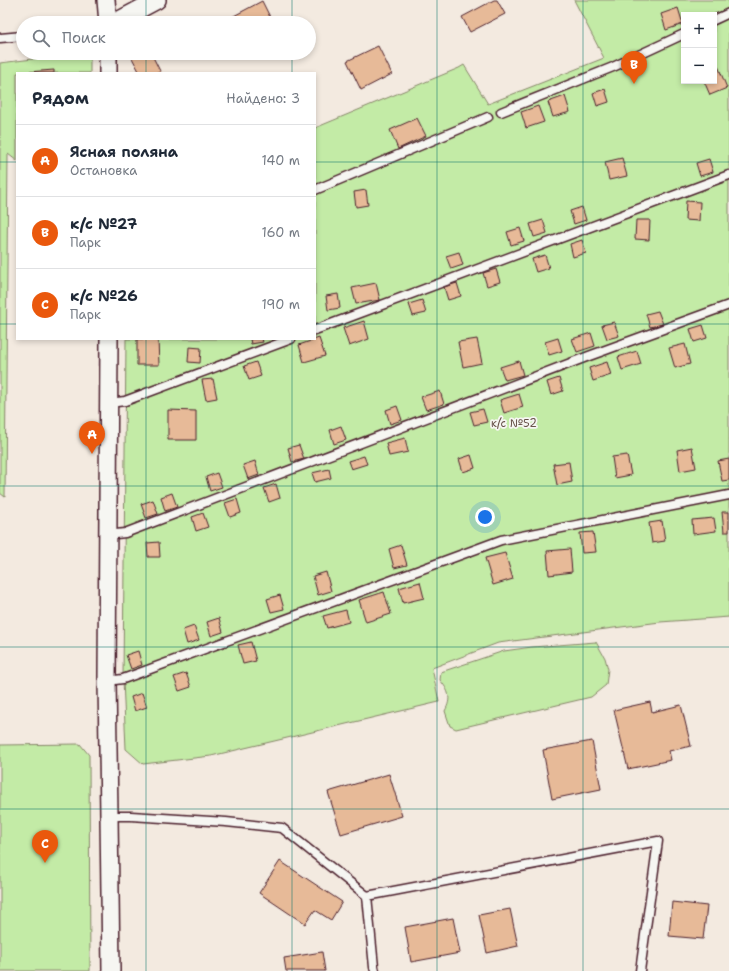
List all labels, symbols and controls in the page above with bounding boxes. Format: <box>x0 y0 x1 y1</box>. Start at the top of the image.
map controls <box>681 12 717 84</box>
button: + <box>681 12 717 48</box>
search box <box>16 16 316 60</box>
icon: search <box>30 27 52 49</box>
text: Поиск <box>62 28 106 48</box>
button: − <box>681 48 717 84</box>
pin: B <box>621 51 647 84</box>
text: Рядом <box>32 87 89 109</box>
text: Найдено: 3 <box>226 90 300 107</box>
text: Ясная поляна <box>70 142 178 162</box>
text: A <box>40 152 50 169</box>
text: 140 m <box>261 152 300 169</box>
text: Остановка <box>70 162 137 179</box>
text: к/с №27 <box>70 214 137 234</box>
text: B <box>41 224 49 241</box>
text: 160 m <box>262 224 300 241</box>
text: Парк <box>70 234 101 251</box>
text: к/с №26 <box>70 286 138 306</box>
text: C <box>41 296 49 313</box>
text: 190 m <box>261 296 300 313</box>
text: Парк <box>70 306 101 323</box>
park label: к/с №52 <box>491 416 537 431</box>
pin: A <box>79 421 105 454</box>
your location <box>475 507 495 527</box>
pin: C <box>32 830 58 863</box>

